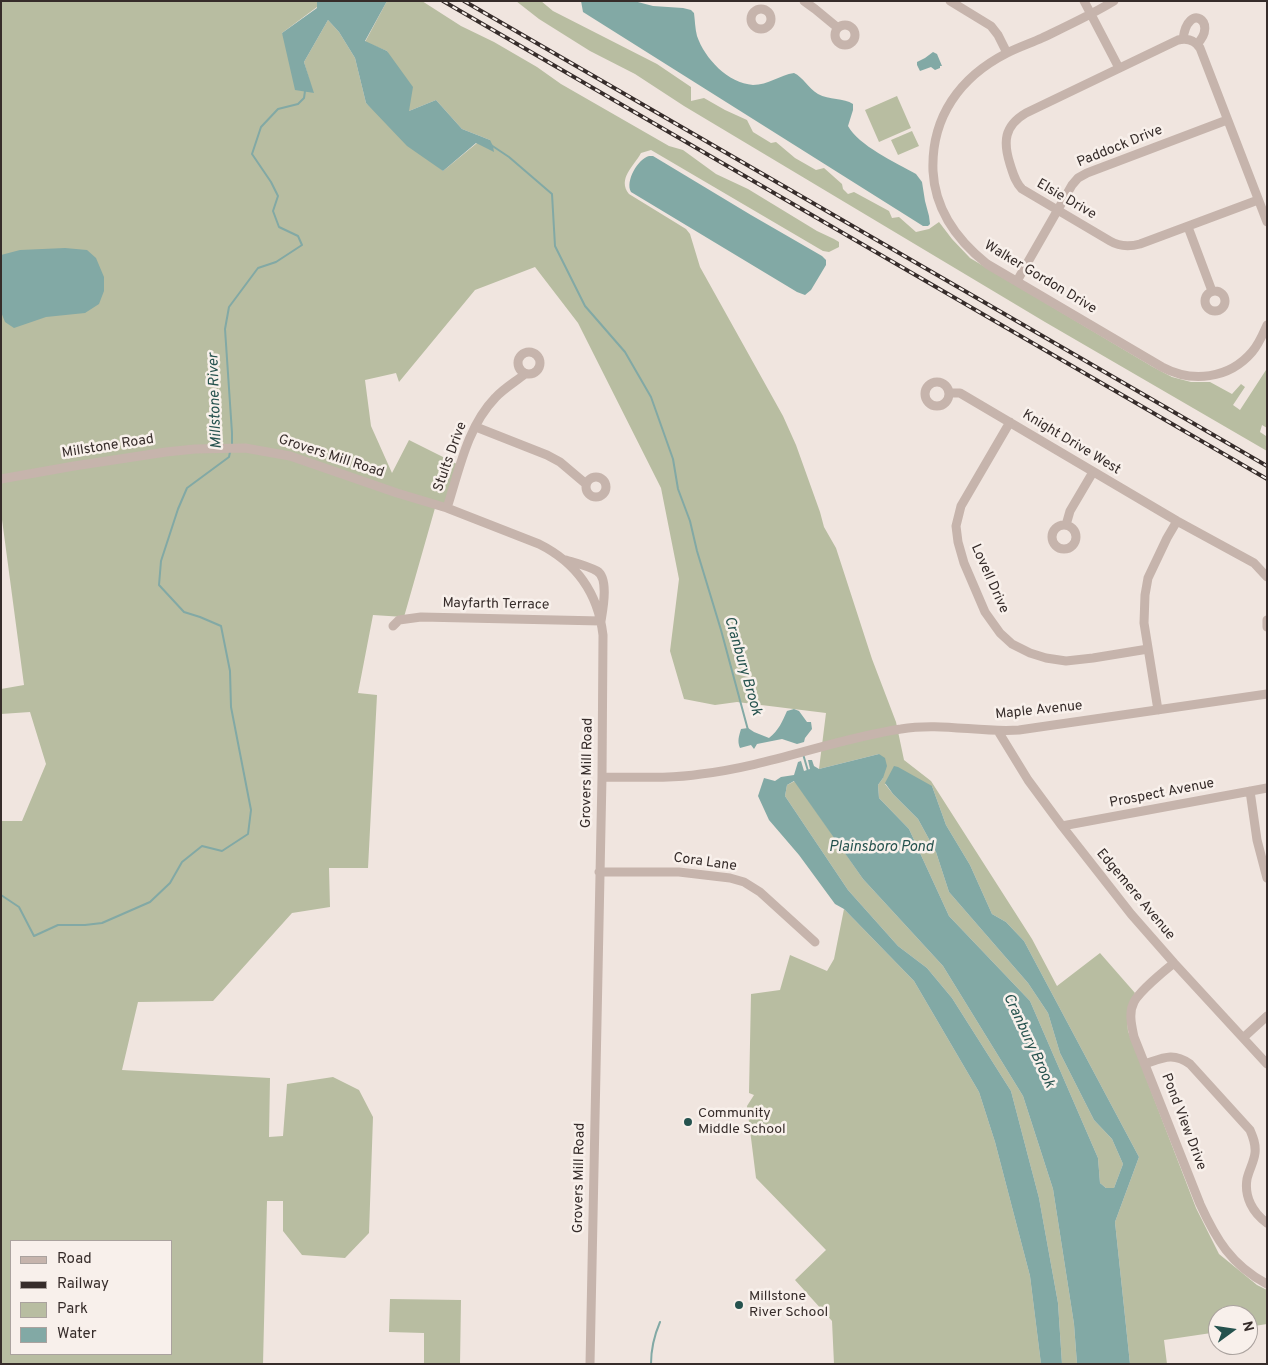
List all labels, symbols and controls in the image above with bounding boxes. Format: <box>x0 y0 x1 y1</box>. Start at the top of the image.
street label: Paddock Drive <box>1075 122 1165 172</box>
street label: Elsie Drive <box>1033 176 1099 224</box>
street label: Walker Gordon Drive <box>981 238 1099 318</box>
water label: Millstone River <box>205 353 227 449</box>
street label: Knight Drive West <box>1019 407 1123 479</box>
street label: Stults Drive <box>431 420 471 494</box>
street label: Millstone Road <box>61 431 155 463</box>
street label: Grovers Mill Road <box>276 432 386 482</box>
street label: Lovell Drive <box>966 542 1012 616</box>
street label: Mayfarth Terrace <box>442 596 550 614</box>
water label: Cranbury Brook <box>719 614 765 718</box>
street label: Maple Avenue <box>995 698 1083 724</box>
street label: Grovers Mill Road <box>579 718 597 828</box>
street label: Prospect Avenue <box>1108 776 1216 812</box>
water label: Plainsboro Pond <box>829 839 933 857</box>
street label: Edgemere Avenue <box>1092 846 1178 944</box>
street label: Cora Lane <box>672 850 738 876</box>
water label: Cranbury Brook <box>998 991 1058 1091</box>
street label: Pond View Drive <box>1157 1071 1209 1173</box>
place label: Community Middle School <box>698 1106 786 1138</box>
marker: Community Middle School <box>682 1116 694 1128</box>
street label: Grovers Mill Road <box>571 1123 589 1233</box>
legend <box>10 1240 172 1355</box>
text: Road <box>57 1250 92 1269</box>
text: Railway <box>57 1275 109 1294</box>
place label: Millstone River School <box>749 1289 828 1321</box>
marker: Millstone River School <box>733 1299 745 1311</box>
text: Park <box>57 1300 88 1319</box>
north arrow <box>1208 1305 1258 1355</box>
text: N <box>1238 1320 1257 1333</box>
text: Water <box>57 1325 96 1344</box>

